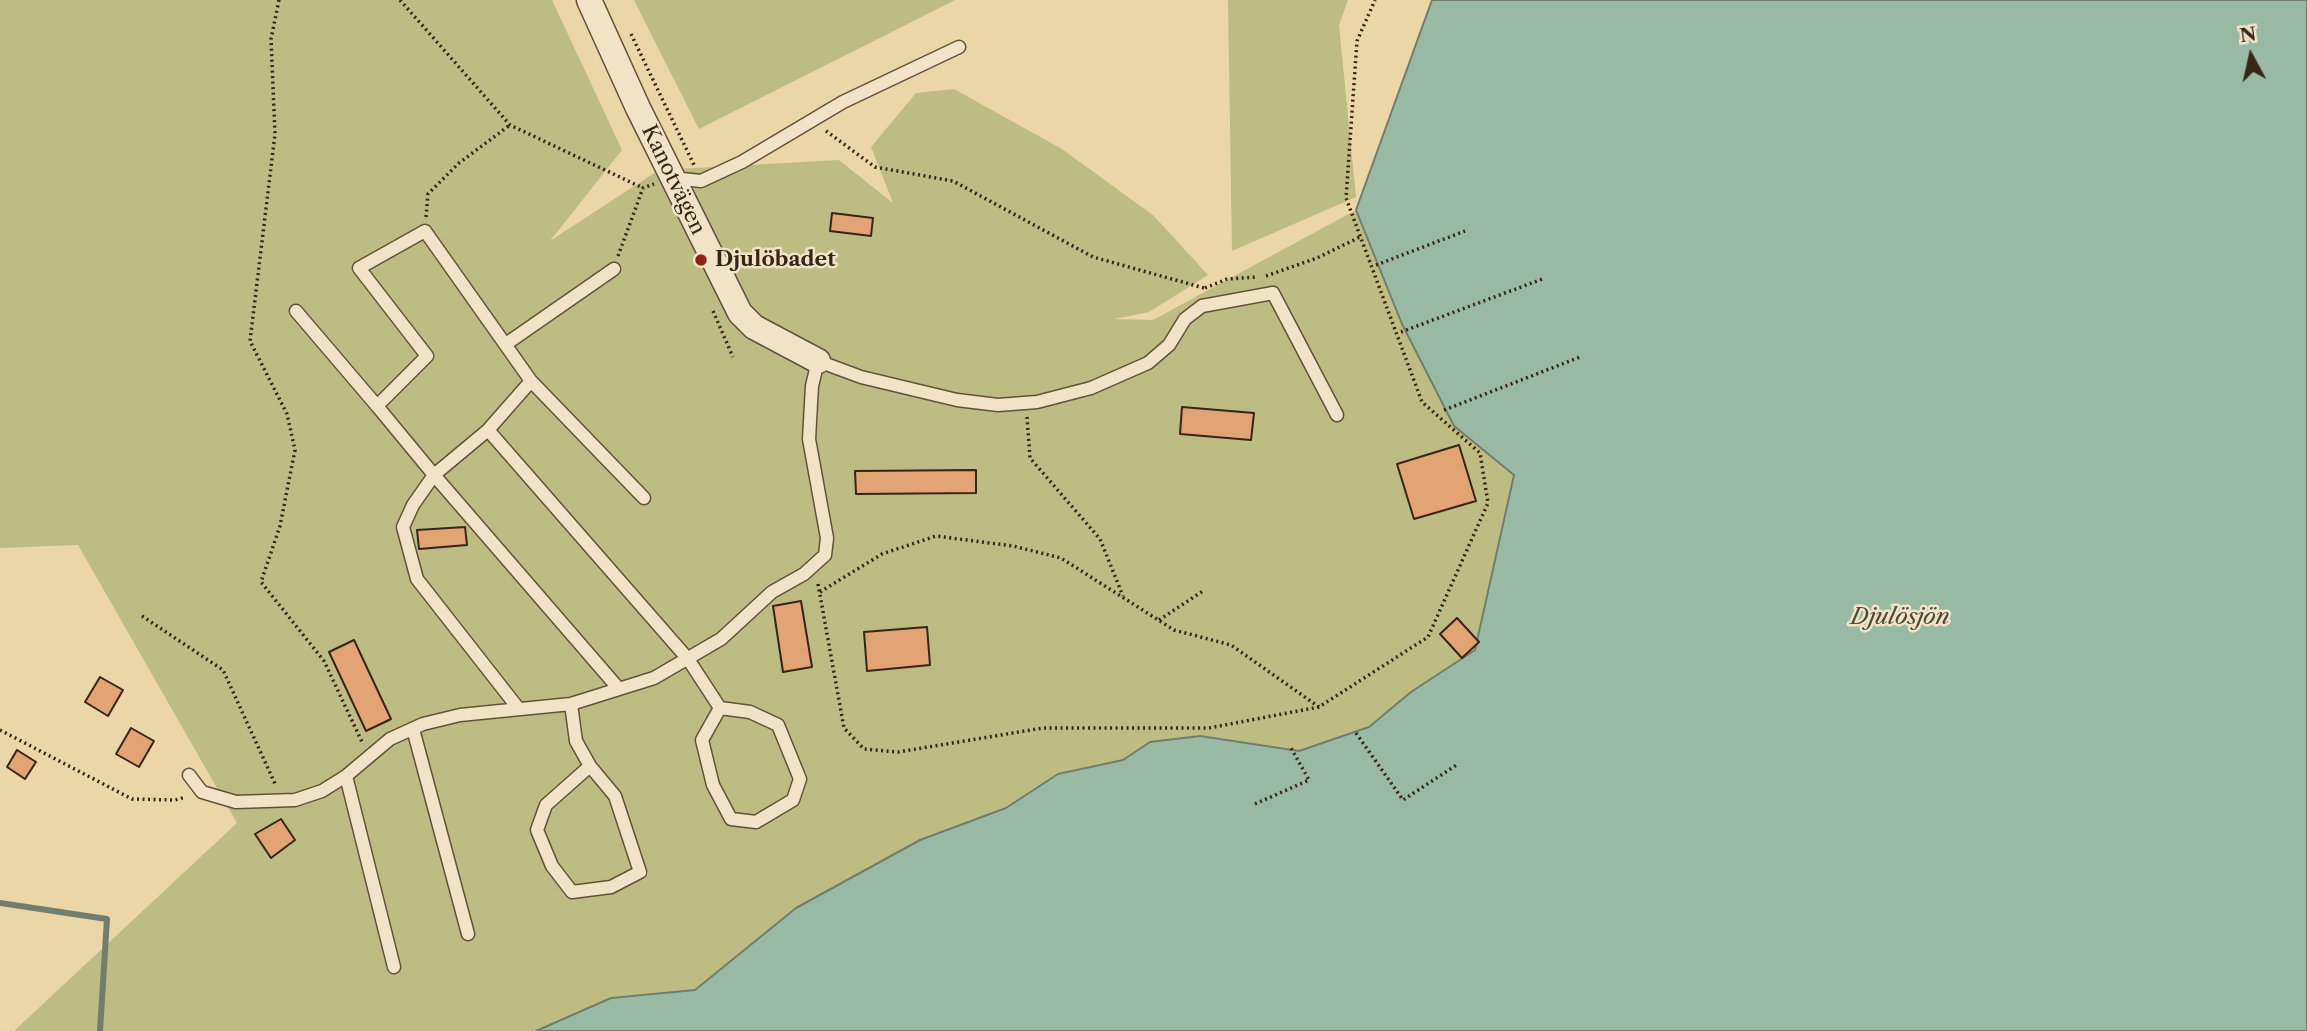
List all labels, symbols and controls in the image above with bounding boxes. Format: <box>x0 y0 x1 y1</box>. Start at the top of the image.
north arrow <box>2216 21 2286 91</box>
text: N <box>2238 22 2258 47</box>
street label: Kanotvägen <box>636 121 710 239</box>
place label: Djulöbadet <box>715 247 836 273</box>
marker: Djulöbadet <box>693 252 709 268</box>
water label: Djulösjön <box>1851 603 1949 631</box>

